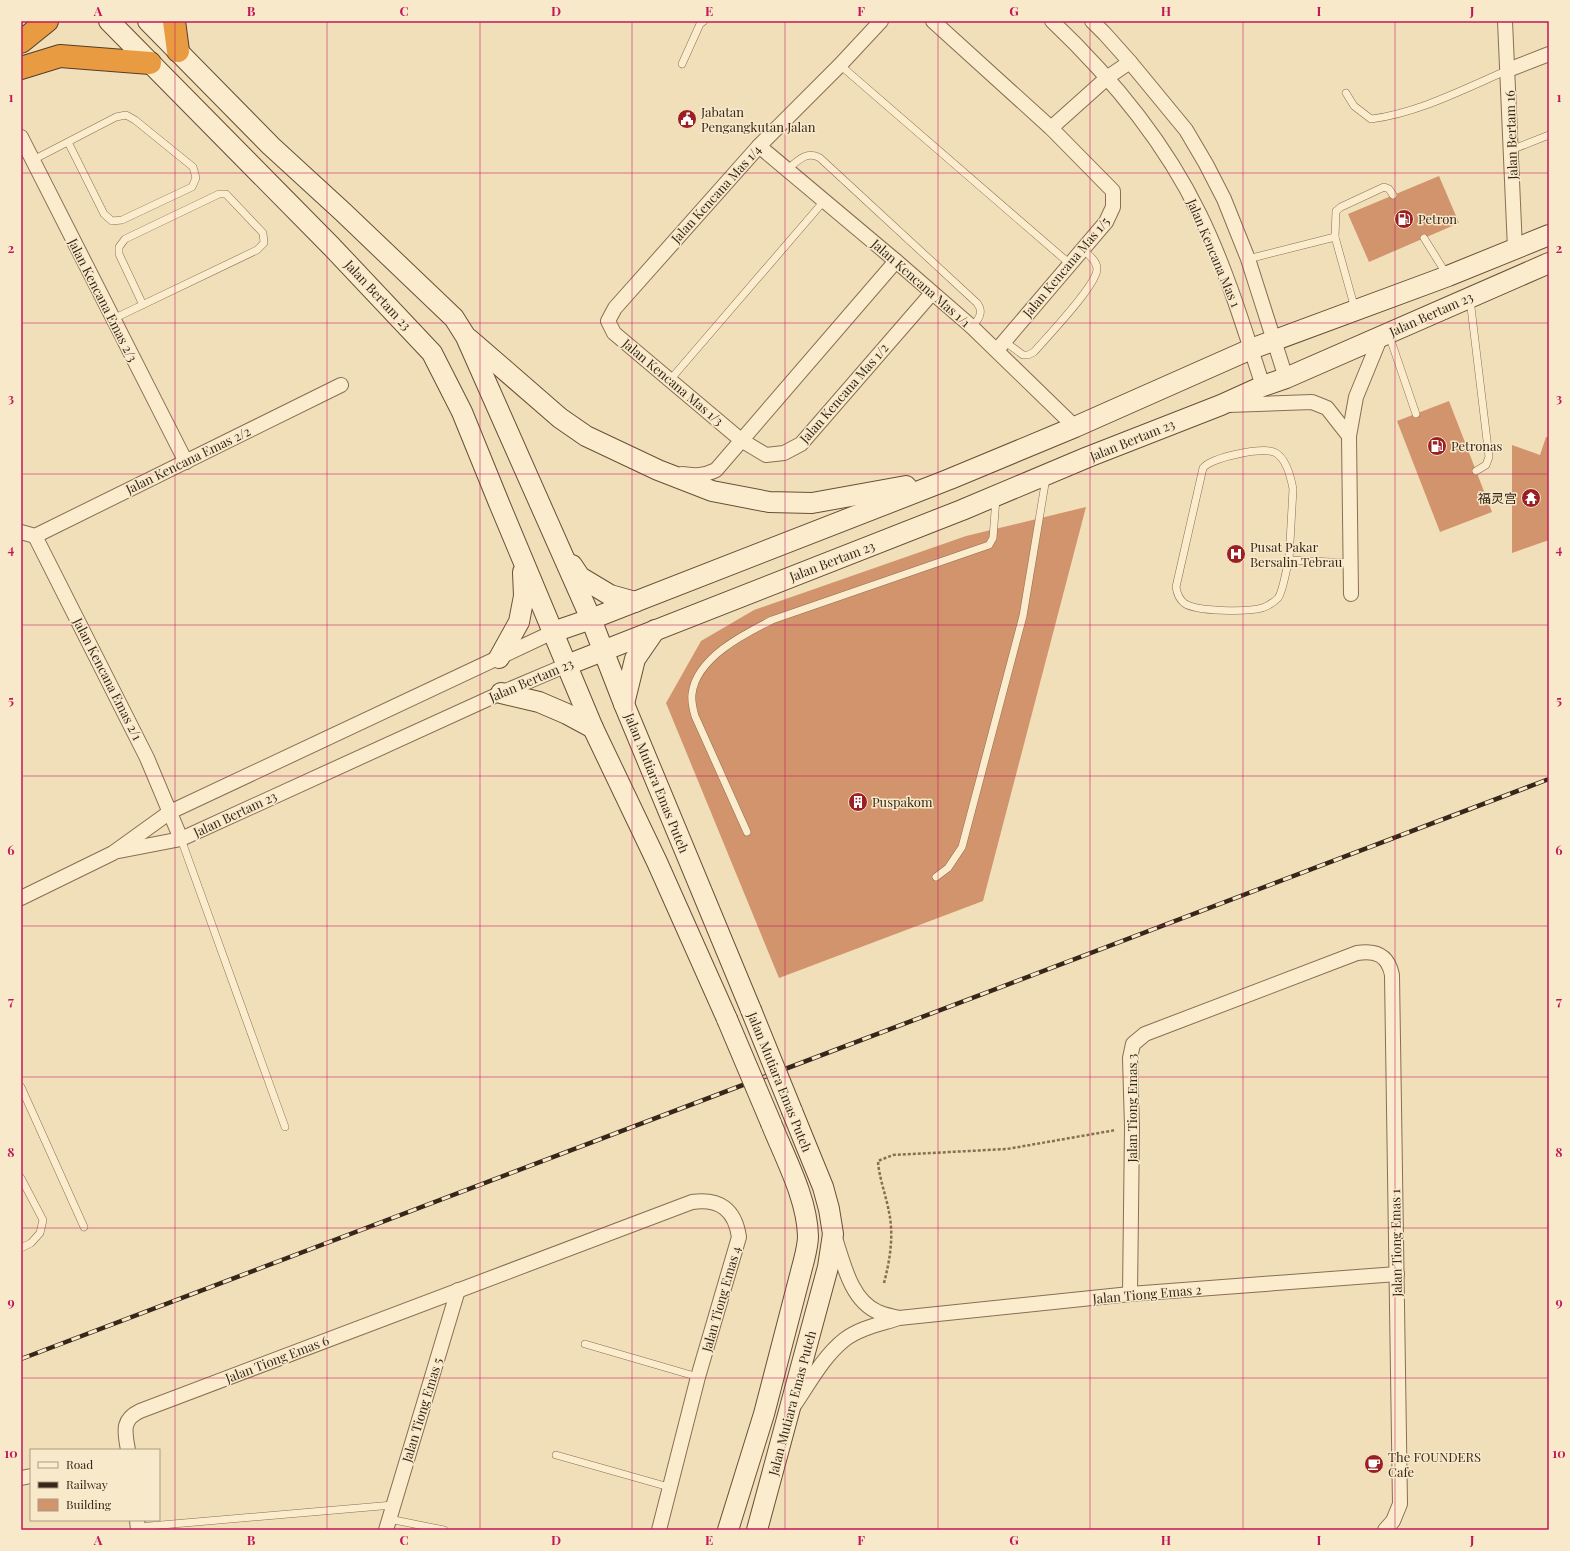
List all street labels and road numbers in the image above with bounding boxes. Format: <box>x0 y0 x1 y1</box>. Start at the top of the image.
street label: Jalan Bertam 16 <box>1500 90 1521 181</box>
street label: Jalan Kencana Mas 1/4 <box>666 141 764 247</box>
street label: Jalan Kencana Mas 1 <box>1184 195 1245 310</box>
street label: Jalan Kencana Mas 1/5 <box>1018 213 1113 321</box>
street label: Jalan Kencana Emas 2/3 <box>65 234 142 364</box>
street label: Jalan Kencana Mas 1/1 <box>868 234 975 330</box>
street label: Jalan Bertam 23 <box>341 255 415 333</box>
street label: Jalan Bertam 23 <box>1385 287 1475 340</box>
street label: Jalan Kencana Mas 1/3 <box>619 334 727 429</box>
street label: Jalan Kencana Mas 1/2 <box>795 339 892 447</box>
street label: Jalan Bertam 23 <box>1086 415 1177 465</box>
street label: Jalan Kencana Emas 2/2 <box>122 422 253 498</box>
street label: Jalan Bertam 23 <box>786 536 877 585</box>
street label: Jalan Kencana Emas 2/1 <box>70 614 147 743</box>
street label: Jalan Bertam 23 <box>485 654 576 705</box>
street label: Jalan Mutiara Emas Puteh <box>621 709 693 856</box>
street label: Jalan Bertam 23 <box>189 787 279 841</box>
street label: Jalan Mutiara Emas Puteh <box>744 1008 816 1155</box>
street label: Jalan Tiong Emas 3 <box>1123 1053 1140 1163</box>
street label: Jalan Tiong Emas 1 <box>1386 1189 1405 1298</box>
street label: Jalan Tiong Emas 4 <box>697 1244 744 1355</box>
street label: Jalan Tiong Emas 2 <box>1091 1280 1202 1307</box>
street label: Jalan Mutiara Emas Puteh <box>764 1328 819 1478</box>
street label: Jalan Tiong Emas 6 <box>222 1331 331 1386</box>
street label: Jalan Tiong Emas 5 <box>397 1356 446 1465</box>

